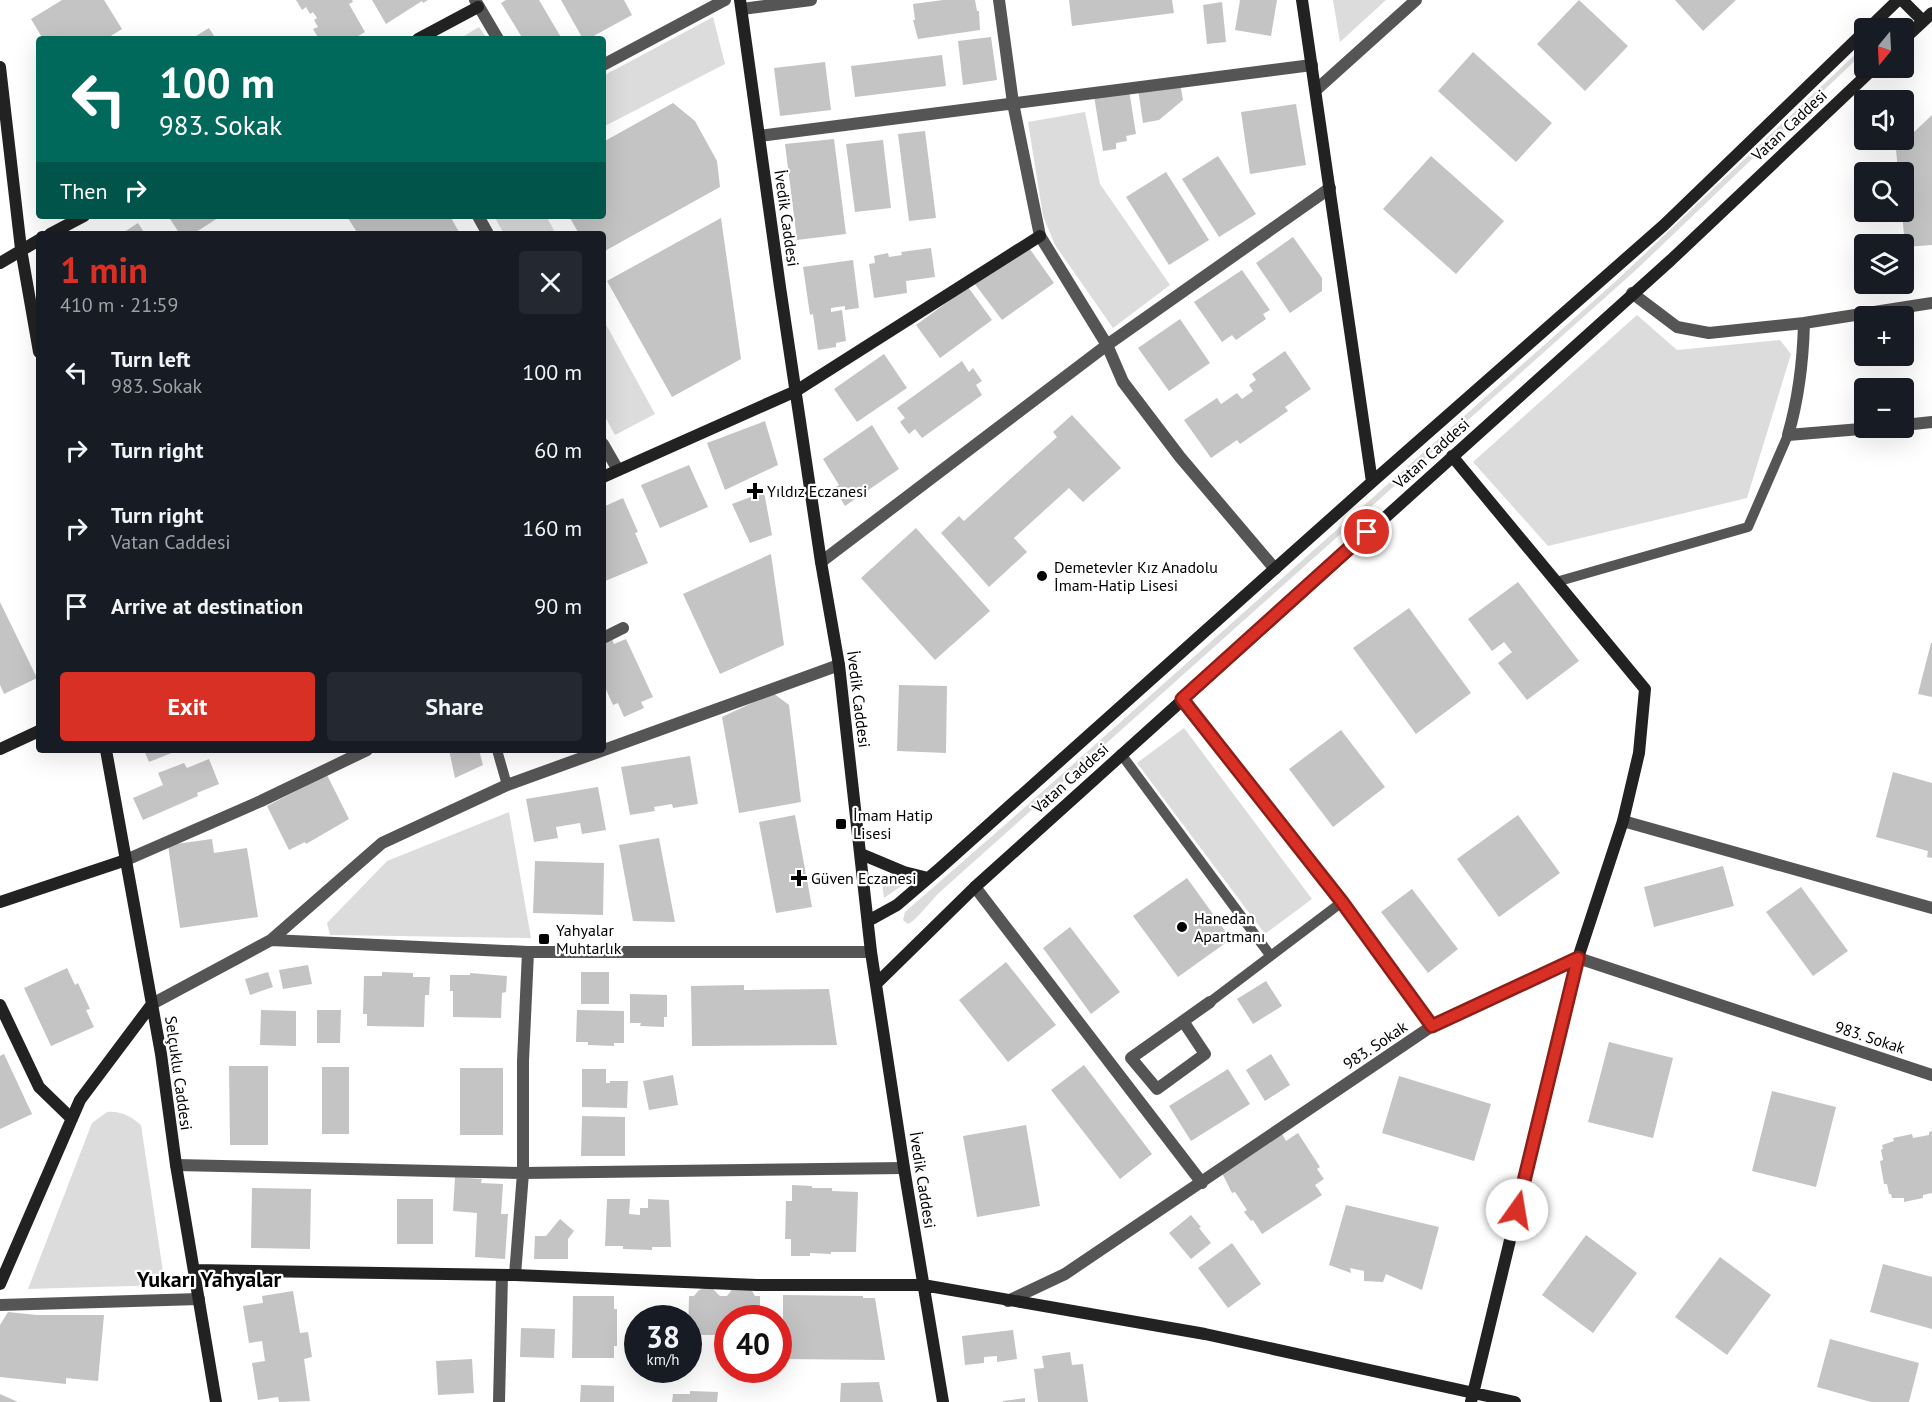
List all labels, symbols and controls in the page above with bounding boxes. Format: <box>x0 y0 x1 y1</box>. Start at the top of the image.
north arrow <box>1854 18 1914 78</box>
map controls <box>1854 18 1914 438</box>
text: 100 m <box>159 55 275 110</box>
icon: left <box>60 60 138 138</box>
street label: Vatan Caddesi <box>1746 85 1831 166</box>
button: sound <box>1854 90 1914 150</box>
text: 983. Sokak <box>159 108 282 142</box>
button: search <box>1854 162 1914 222</box>
street label: İvedik Caddesi <box>770 168 804 268</box>
icon: right <box>119 174 152 207</box>
text: Then <box>60 177 107 205</box>
button: layers <box>1854 234 1914 294</box>
text: 1 min <box>60 246 148 293</box>
button: close <box>519 251 582 314</box>
text: 410 m · 21:59 <box>60 292 178 318</box>
button: + <box>1854 306 1914 366</box>
text: Turn left <box>111 345 191 373</box>
icon: left <box>60 356 93 389</box>
text: 100 m <box>522 358 582 386</box>
text: 983. Sokak <box>111 373 202 399</box>
button: − <box>1854 378 1914 438</box>
street label: Vatan Caddesi <box>1388 414 1473 493</box>
icon: right <box>60 434 93 467</box>
text: Turn right <box>111 436 203 464</box>
text: 60 m <box>534 436 582 464</box>
place label: Yıldız Eczanesi <box>767 481 867 501</box>
marker: Yıldız Eczanesi <box>748 484 762 498</box>
text: Turn right <box>111 501 203 529</box>
pin <box>1341 506 1392 557</box>
icon: right <box>60 512 93 545</box>
text: 160 m <box>522 514 582 542</box>
icon: arrive <box>1350 515 1383 548</box>
text: Vatan Caddesi <box>111 529 231 555</box>
place label: Demetevler Kız Anadolu İmam-Hatip Lisesi <box>1054 557 1218 595</box>
marker: Demetevler Kız Anadolu İmam-Hatip Lisesi <box>1035 569 1049 583</box>
icon: arrive <box>60 590 93 623</box>
text: Arrive at destination <box>111 592 303 620</box>
text: 90 m <box>534 592 582 620</box>
street label: İvedik Caddesi <box>843 649 875 749</box>
button: Exit <box>60 672 315 741</box>
button: Share <box>327 672 582 741</box>
street label: Vatan Caddesi <box>1027 739 1112 818</box>
place label: İmam Hatip Lisesi <box>853 805 933 843</box>
marker: İmam Hatip Lisesi <box>834 817 848 831</box>
place label: Güven Eczanesi <box>811 868 917 888</box>
marker: Güven Eczanesi <box>792 871 806 885</box>
place label: Hanedan Apartmanı <box>1194 908 1265 946</box>
place label: Yahyalar Muhtarlık <box>556 920 622 958</box>
marker: Hanedan Apartmanı <box>1175 920 1189 934</box>
marker: Yahyalar Muhtarlık <box>537 932 551 946</box>
street label: Selçuklu Caddesi <box>161 1014 197 1132</box>
street label: 983. Sokak <box>1339 1016 1411 1074</box>
street label: 983. Sokak <box>1832 1016 1908 1058</box>
street label: İvedik Caddesi <box>905 1130 941 1230</box>
position arrow <box>1485 1178 1549 1242</box>
district label: Yukarı Yahyalar <box>136 1265 281 1293</box>
speed limit sign: 40 <box>714 1305 792 1383</box>
text: 38 <box>646 1317 680 1356</box>
text: km/h <box>647 1350 679 1369</box>

